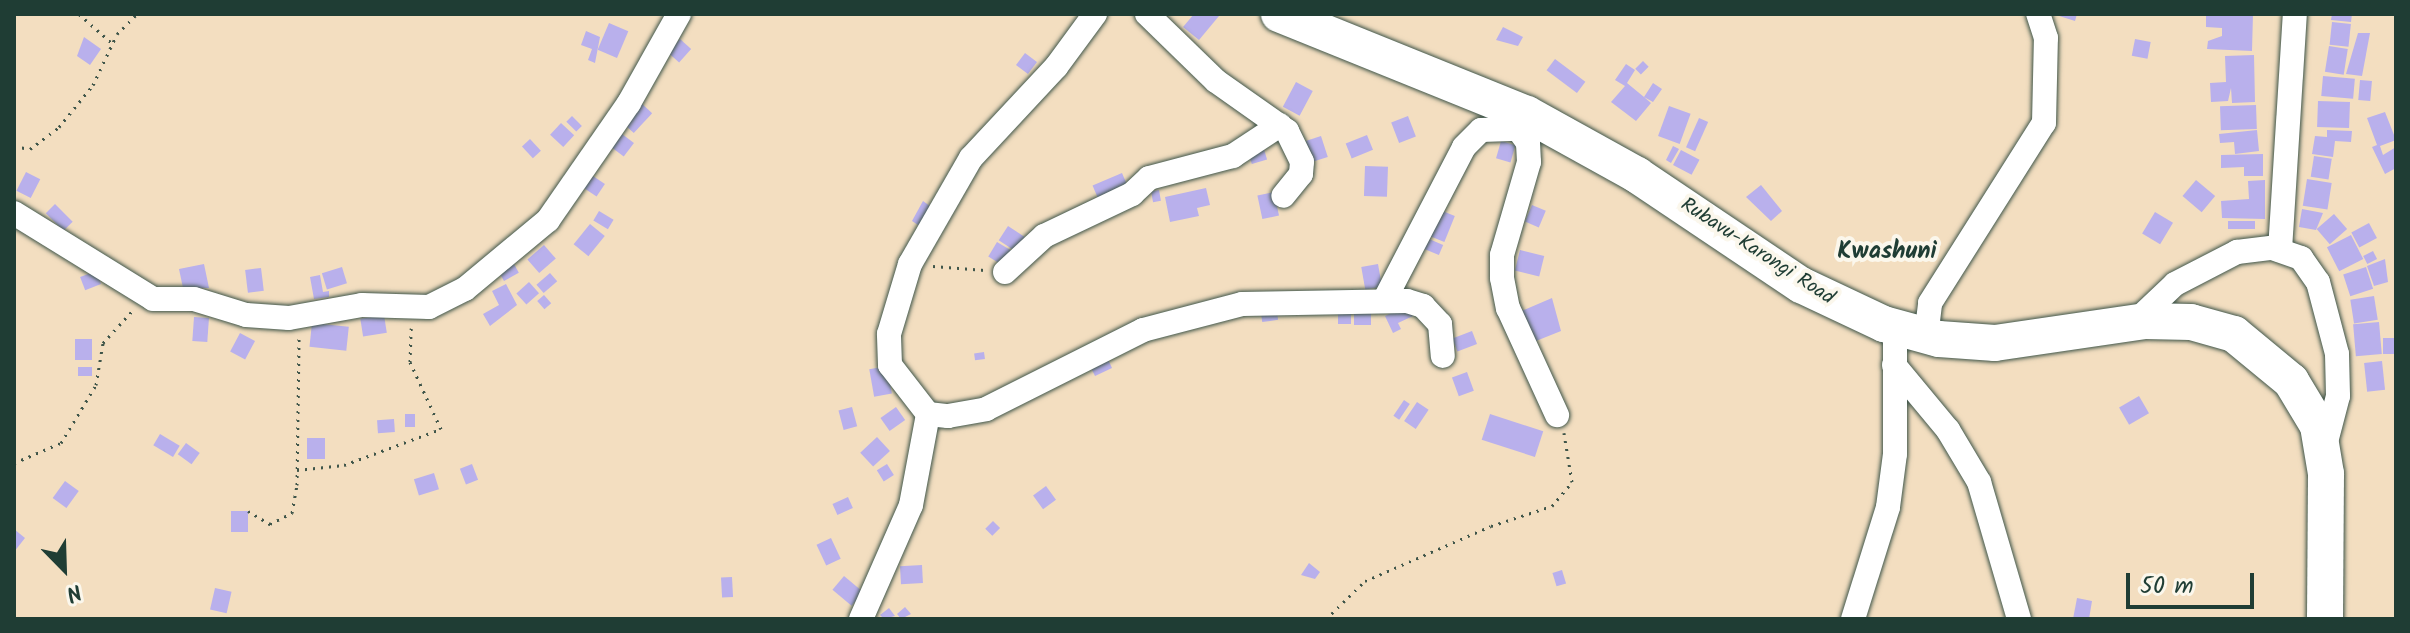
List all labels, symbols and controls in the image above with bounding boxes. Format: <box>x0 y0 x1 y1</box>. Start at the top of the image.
street label: Rubavu-Karongi Road <box>1676 193 1838 311</box>
district label: Kwashuni <box>1837 238 1937 266</box>
north arrow <box>24 529 104 609</box>
scale bar <box>2130 557 2258 607</box>
text: 50 m <box>2140 567 2194 606</box>
text: N <box>60 573 87 610</box>

